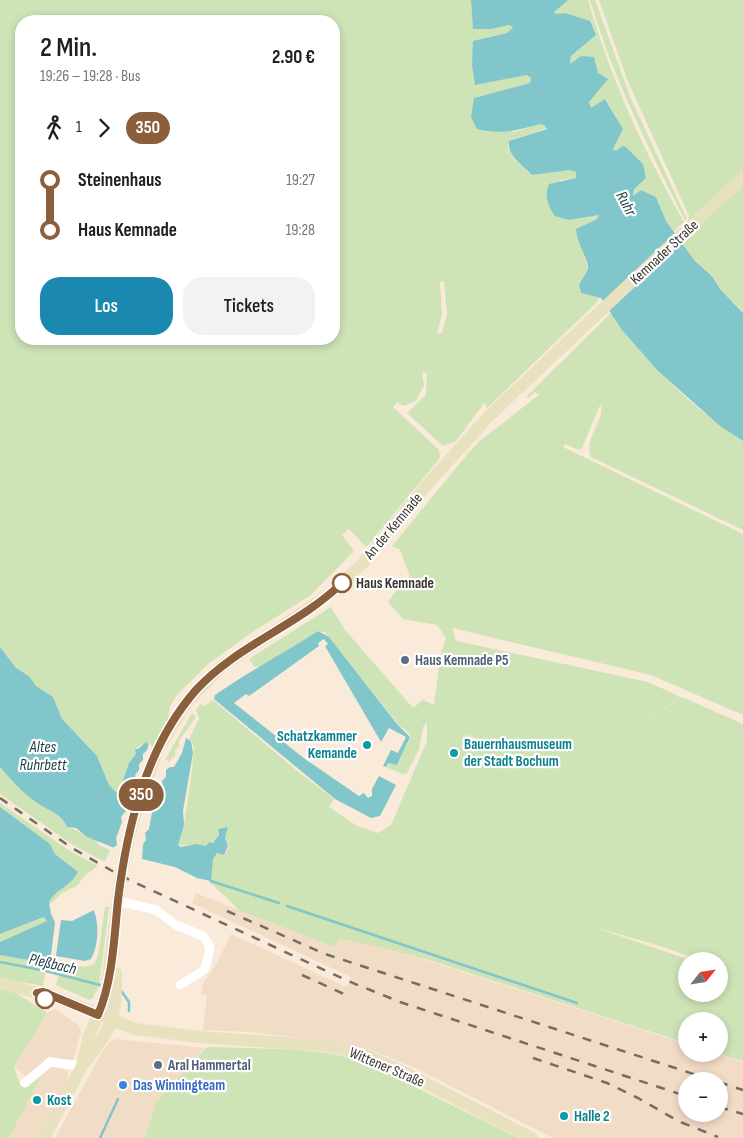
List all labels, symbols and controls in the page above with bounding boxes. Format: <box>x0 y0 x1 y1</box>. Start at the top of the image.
text: 2 Min. <box>40 31 97 64</box>
text: 2.90 € <box>272 46 315 69</box>
text: 19:26 – 19:28 · Bus <box>40 67 140 86</box>
icon: walk <box>40 114 68 142</box>
icon: forward <box>90 114 118 142</box>
text: 350 <box>136 117 160 138</box>
text: 1 <box>76 118 82 137</box>
text: Steinenhaus <box>78 169 162 192</box>
text: 19:27 <box>286 171 315 190</box>
water label: Ruhr <box>611 188 640 220</box>
street label: Kemnader Straße <box>626 216 702 289</box>
text: Haus Kemnade <box>78 219 177 242</box>
text: 19:28 <box>286 221 315 240</box>
button: Los <box>40 277 173 335</box>
button: Tickets <box>183 277 315 335</box>
street label: An der Kemnade <box>359 489 427 564</box>
marker: Haus Kemnade <box>332 573 352 593</box>
place label: Haus Kemnade <box>356 574 434 593</box>
place label: Haus Kemnade P5 <box>415 651 509 670</box>
marker: Haus Kemnade P5 <box>399 654 411 666</box>
place label: Schatzkammer Kemande <box>277 727 357 763</box>
place label: Bauernhausmuseum der Stadt Bochum <box>464 735 572 771</box>
water label: Altes Ruhrbett <box>19 738 68 775</box>
marker: Schatzkammer Kemande <box>361 739 373 751</box>
marker: Bauernhausmuseum der Stadt Bochum <box>448 747 460 759</box>
line badge: 350 <box>112 779 170 811</box>
text: 350 <box>129 784 153 805</box>
water label: Pleßbach <box>27 950 79 979</box>
north arrow <box>678 952 728 1002</box>
map controls <box>678 952 728 1122</box>
unlabelled marker <box>35 989 55 1009</box>
button: + <box>678 1012 728 1062</box>
street label: Wittener Straße <box>346 1043 427 1092</box>
place label: Aral Hammertal <box>167 1056 251 1075</box>
marker: Aral Hammertal <box>152 1059 164 1071</box>
button: − <box>678 1072 728 1122</box>
place label: Das Winningteam <box>133 1076 225 1095</box>
marker: Das Winningteam <box>117 1079 129 1091</box>
place label: Kost <box>47 1091 71 1110</box>
marker: Kost <box>31 1094 43 1106</box>
place label: Halle 2 <box>574 1107 610 1126</box>
marker: Halle 2 <box>558 1110 570 1122</box>

